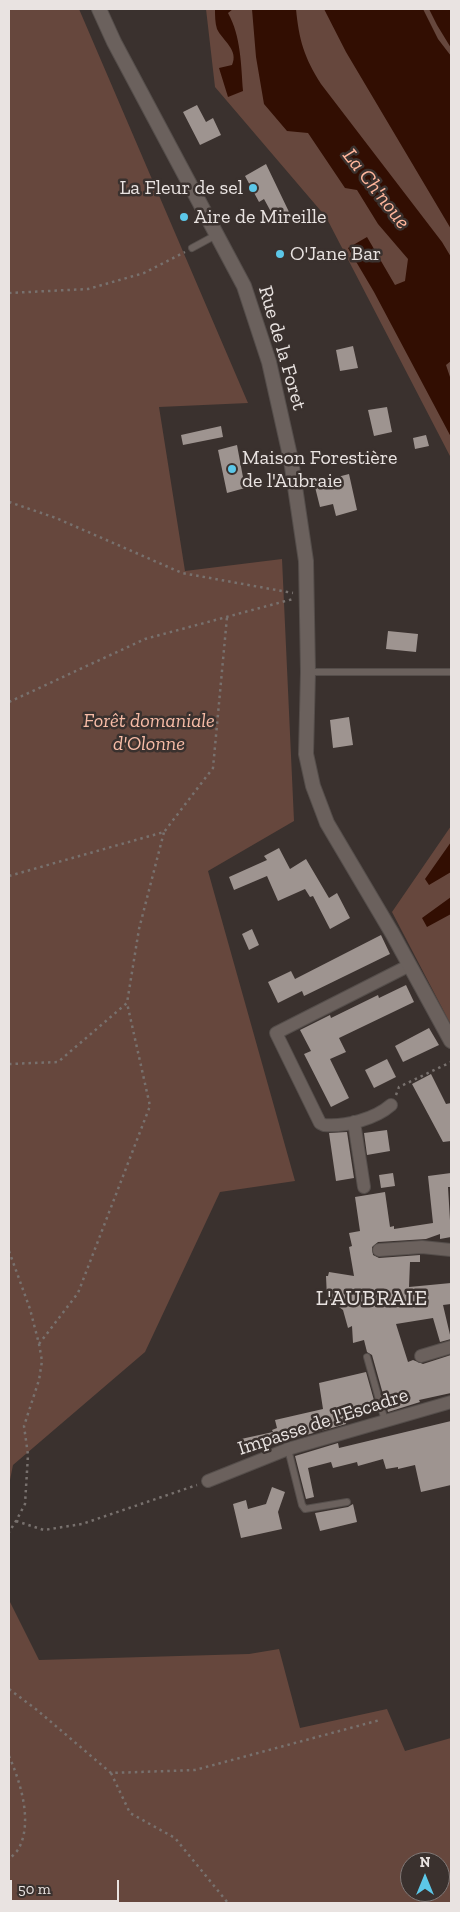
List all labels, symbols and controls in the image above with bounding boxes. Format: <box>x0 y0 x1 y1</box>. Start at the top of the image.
water label: La Ch'noue <box>337 144 415 234</box>
place label: La Fleur de sel <box>119 176 243 200</box>
marker: La Fleur de sel <box>247 182 259 194</box>
place label: Aire de Mireille <box>194 205 326 229</box>
marker: Aire de Mireille <box>178 211 190 223</box>
place label: O'Jane Bar <box>290 242 381 266</box>
marker: O'Jane Bar <box>274 248 286 260</box>
street label: Rue de la Foret <box>253 283 311 413</box>
place label: Maison Forestière de l'Aubraie <box>242 446 398 493</box>
marker: Maison Forestière de l'Aubraie <box>226 463 238 475</box>
park label: Forêt domaniale d'Olonne <box>83 709 215 756</box>
district label: L'AUBRAIE <box>315 1286 429 1312</box>
street label: Impasse de l'Escadre <box>235 1383 411 1461</box>
north arrow <box>400 1852 450 1902</box>
text: N <box>420 1854 430 1871</box>
scale bar <box>12 1870 121 1902</box>
text: 50 m <box>18 1880 51 1898</box>

